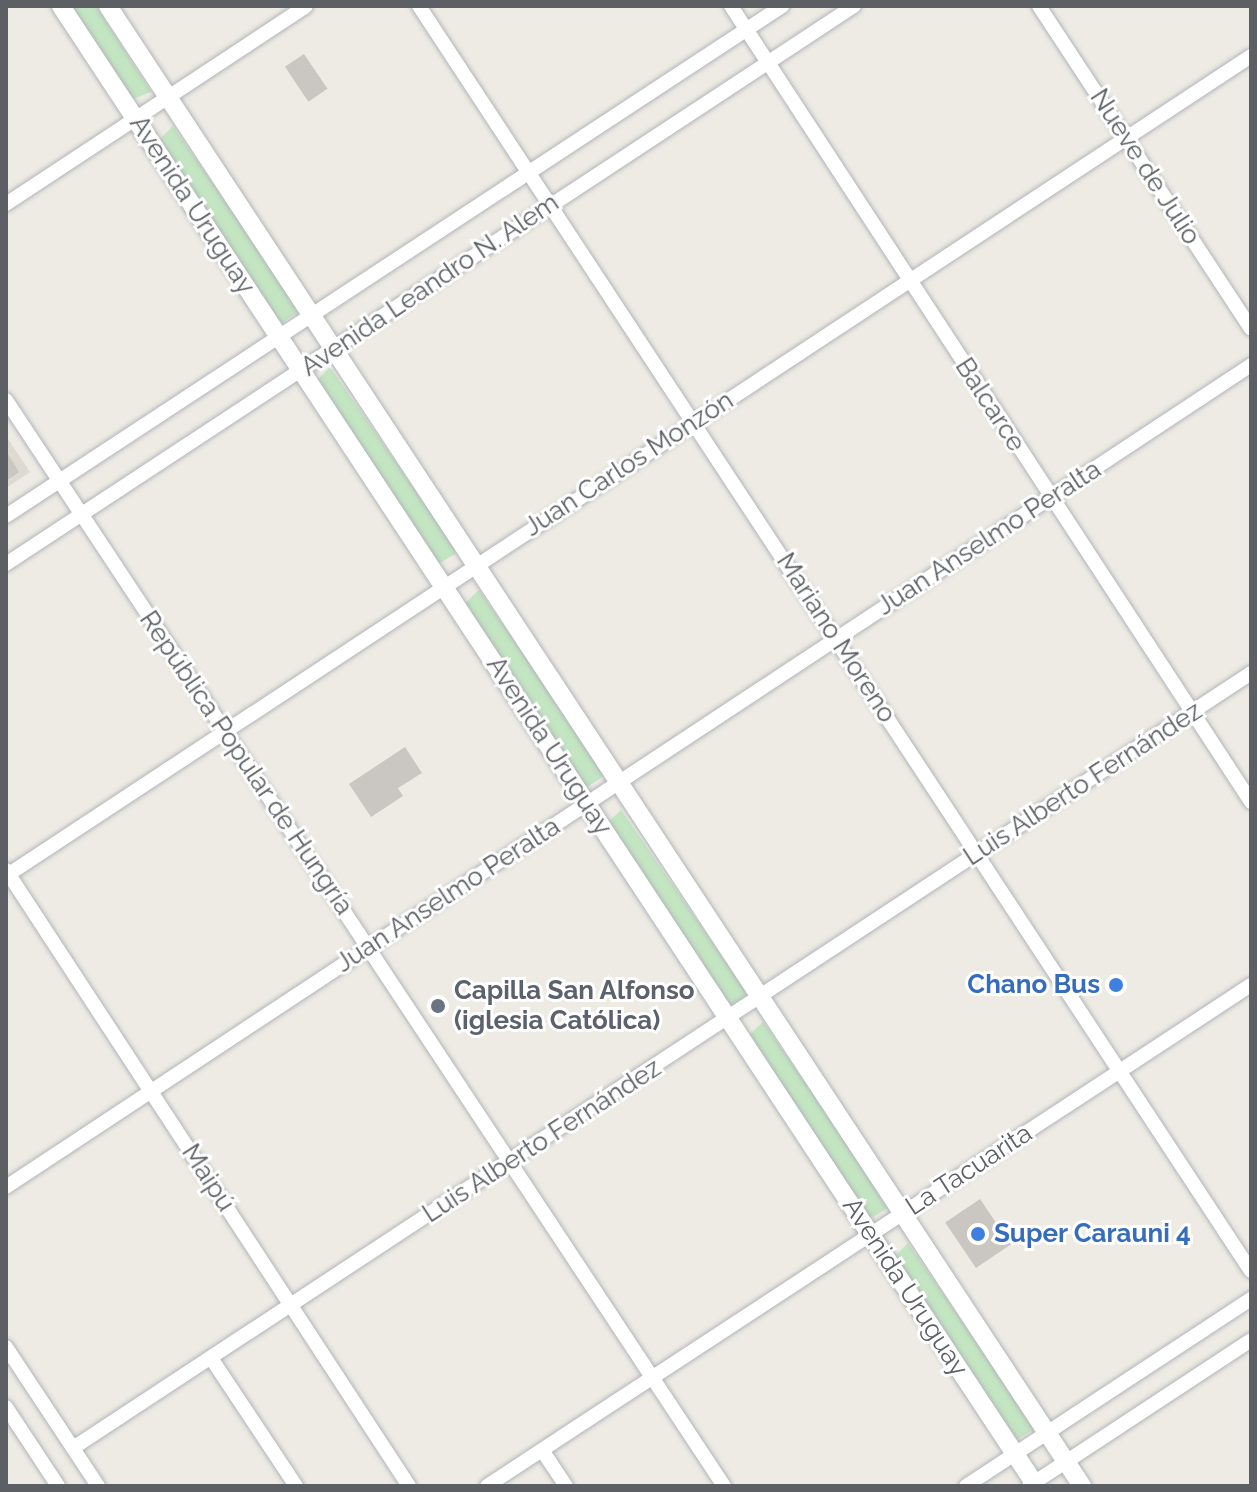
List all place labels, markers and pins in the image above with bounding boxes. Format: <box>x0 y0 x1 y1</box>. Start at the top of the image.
place label: Chano Bus <box>967 969 1100 1001</box>
place label: Capilla San Alfonso (iglesia Católica) <box>454 975 695 1036</box>
marker: Chano Bus <box>1107 976 1125 994</box>
marker: Capilla San Alfonso (iglesia Católica) <box>429 997 447 1015</box>
place label: Super Carauni 4 <box>994 1218 1191 1250</box>
marker: Super Carauni 4 <box>969 1225 987 1243</box>

